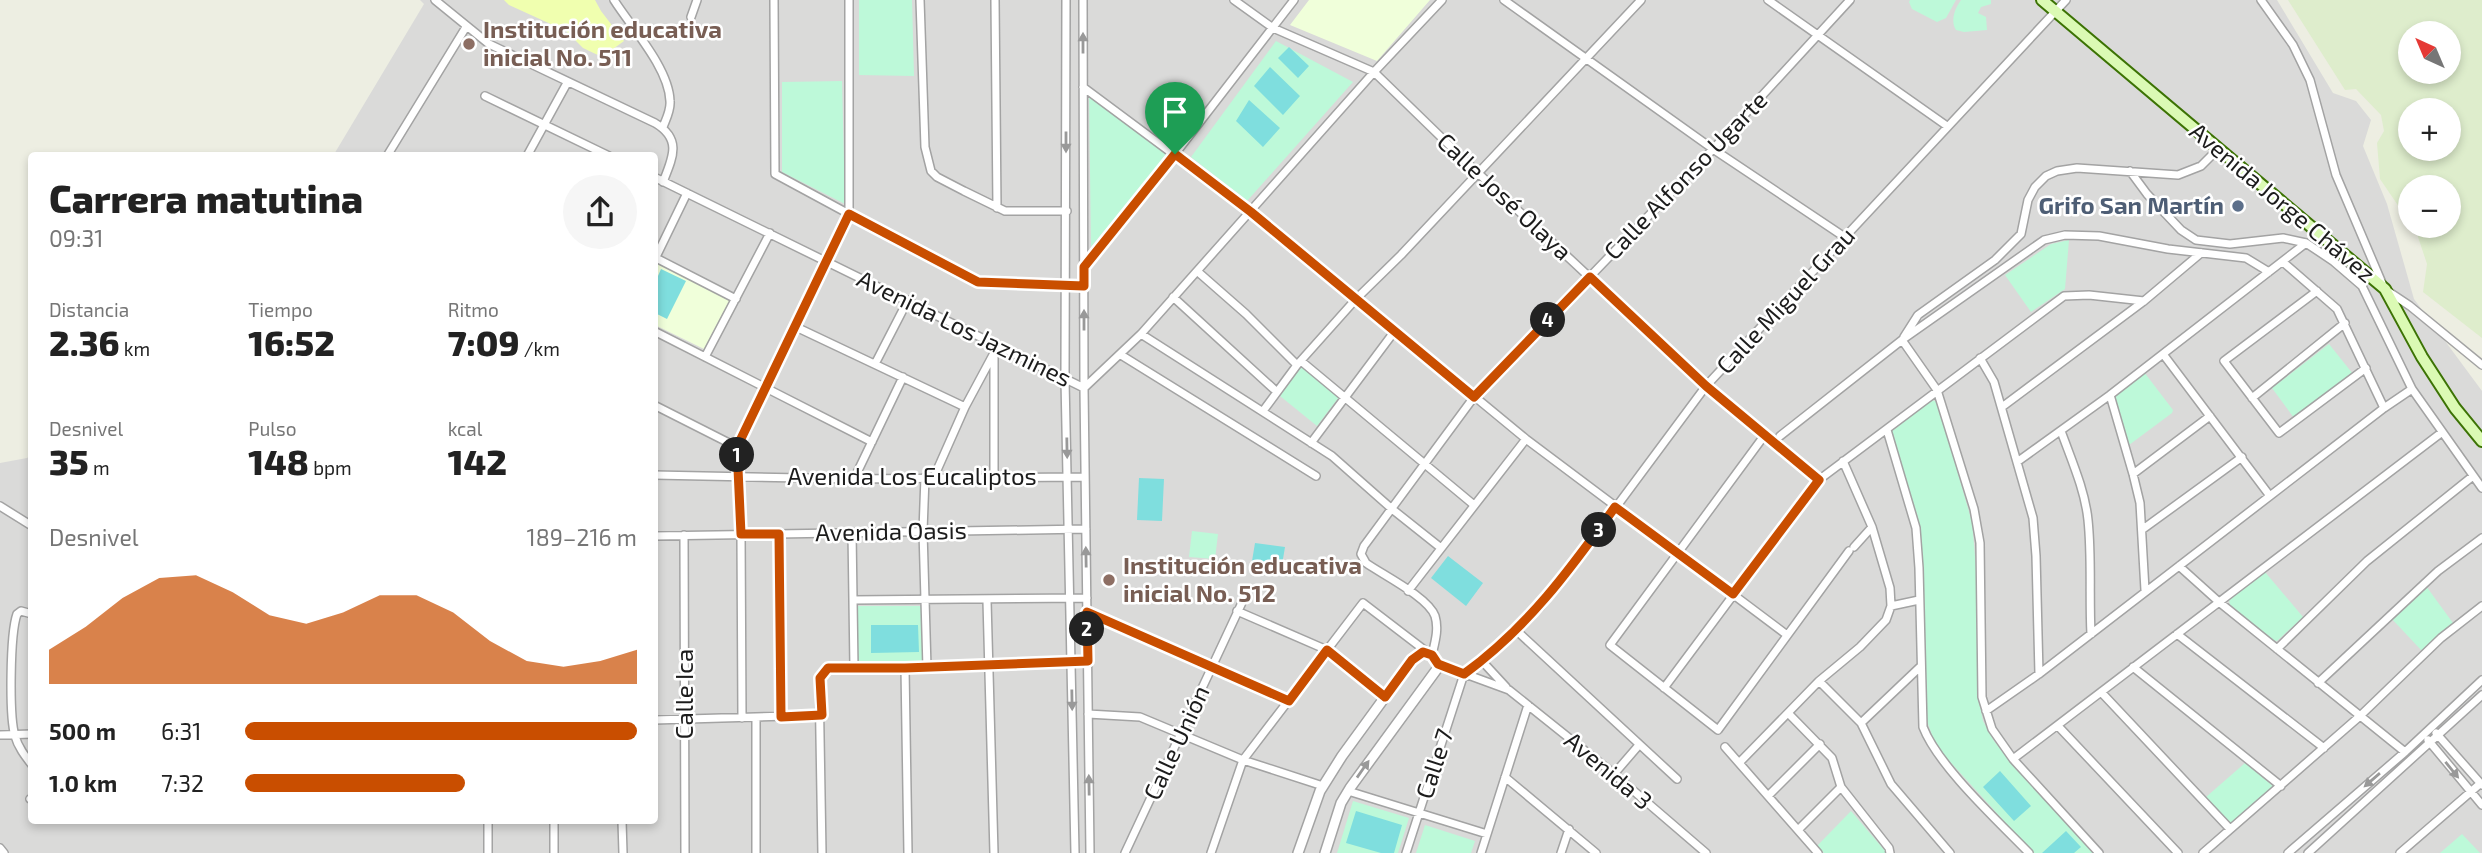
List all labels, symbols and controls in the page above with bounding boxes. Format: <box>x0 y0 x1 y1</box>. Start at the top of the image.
place label: Institución educativa inicial No. 511 <box>483 14 722 71</box>
north arrow <box>2398 21 2460 84</box>
map controls <box>2398 21 2461 238</box>
one-way arrow <box>1077 32 1089 54</box>
marker: Institución educativa inicial No. 511 <box>461 36 477 52</box>
pin <box>1145 82 1205 154</box>
street label: Calle Alfonso Ugarte <box>1597 85 1773 265</box>
icon: arrive <box>1156 93 1194 131</box>
button: + <box>2398 98 2461 161</box>
street label: Avenida Jorge Chávez <box>2184 116 2382 288</box>
street label: Calle José Olaya <box>1432 126 1578 266</box>
one-way arrow <box>1060 131 1072 153</box>
text: Carrera matutina <box>49 175 363 221</box>
button: share <box>563 175 637 249</box>
button: − <box>2398 175 2461 238</box>
place label: Grifo San Martín <box>2039 190 2224 219</box>
marker: Grifo San Martín <box>2230 198 2246 214</box>
street label: Calle Miguel Grau <box>1710 221 1860 379</box>
text: 09:31 <box>49 224 103 252</box>
street label: Avenida Los Jazmines <box>853 263 1076 392</box>
text: Distancia <box>49 298 129 321</box>
text: Tiempo <box>248 298 313 321</box>
text: Ritmo <box>448 298 499 321</box>
pin: 4 <box>1530 302 1566 338</box>
text: 4 <box>1541 308 1554 331</box>
one-way arrow <box>1078 309 1090 331</box>
text: 2.36 <box>49 321 120 363</box>
text: 16:52 <box>248 321 335 363</box>
text: 7:09 <box>448 321 519 363</box>
text: km <box>120 337 150 360</box>
text: /km <box>519 337 560 360</box>
text: Desnivel <box>49 417 123 440</box>
text: Pulso <box>248 417 296 440</box>
text: kcal <box>448 417 482 440</box>
one-way arrow <box>1061 437 1072 459</box>
pin: 1 <box>720 438 754 472</box>
text: 35 <box>49 440 89 482</box>
text: 148 <box>248 440 309 482</box>
text: 142 <box>448 440 507 482</box>
text: 1 <box>732 443 741 466</box>
text: m <box>89 456 110 479</box>
text: bpm <box>309 456 352 479</box>
street label: Avenida Los Eucaliptos <box>787 461 1037 490</box>
pin: 3 <box>1582 512 1616 548</box>
street label: Avenida Oasis <box>815 515 967 546</box>
text: 3 <box>1593 518 1604 541</box>
text: Desnivel <box>49 523 139 551</box>
text: 189–216 m <box>527 523 637 551</box>
one-way arrow <box>1081 546 1092 568</box>
place label: Institución educativa inicial No. 512 <box>1123 550 1362 607</box>
marker: Institución educativa inicial No. 512 <box>1101 572 1117 588</box>
pin: 2 <box>1070 612 1104 646</box>
text: 2 <box>1081 617 1092 640</box>
street label: Calle Ica <box>669 649 698 739</box>
street label: Calle Unión <box>1137 681 1215 804</box>
one-way arrow <box>1066 689 1077 711</box>
text: 500 m <box>49 717 116 745</box>
text: 6:31 <box>161 717 202 745</box>
street label: Calle 7 <box>1409 725 1458 802</box>
street label: Avenida 3 <box>1559 725 1659 815</box>
one-way arrow <box>1356 760 1370 778</box>
one-way arrow <box>2445 760 2460 778</box>
text: 1.0 km <box>49 769 117 797</box>
text: 7:32 <box>161 769 204 797</box>
one-way arrow <box>2364 772 2381 787</box>
one-way arrow <box>1083 774 1095 796</box>

